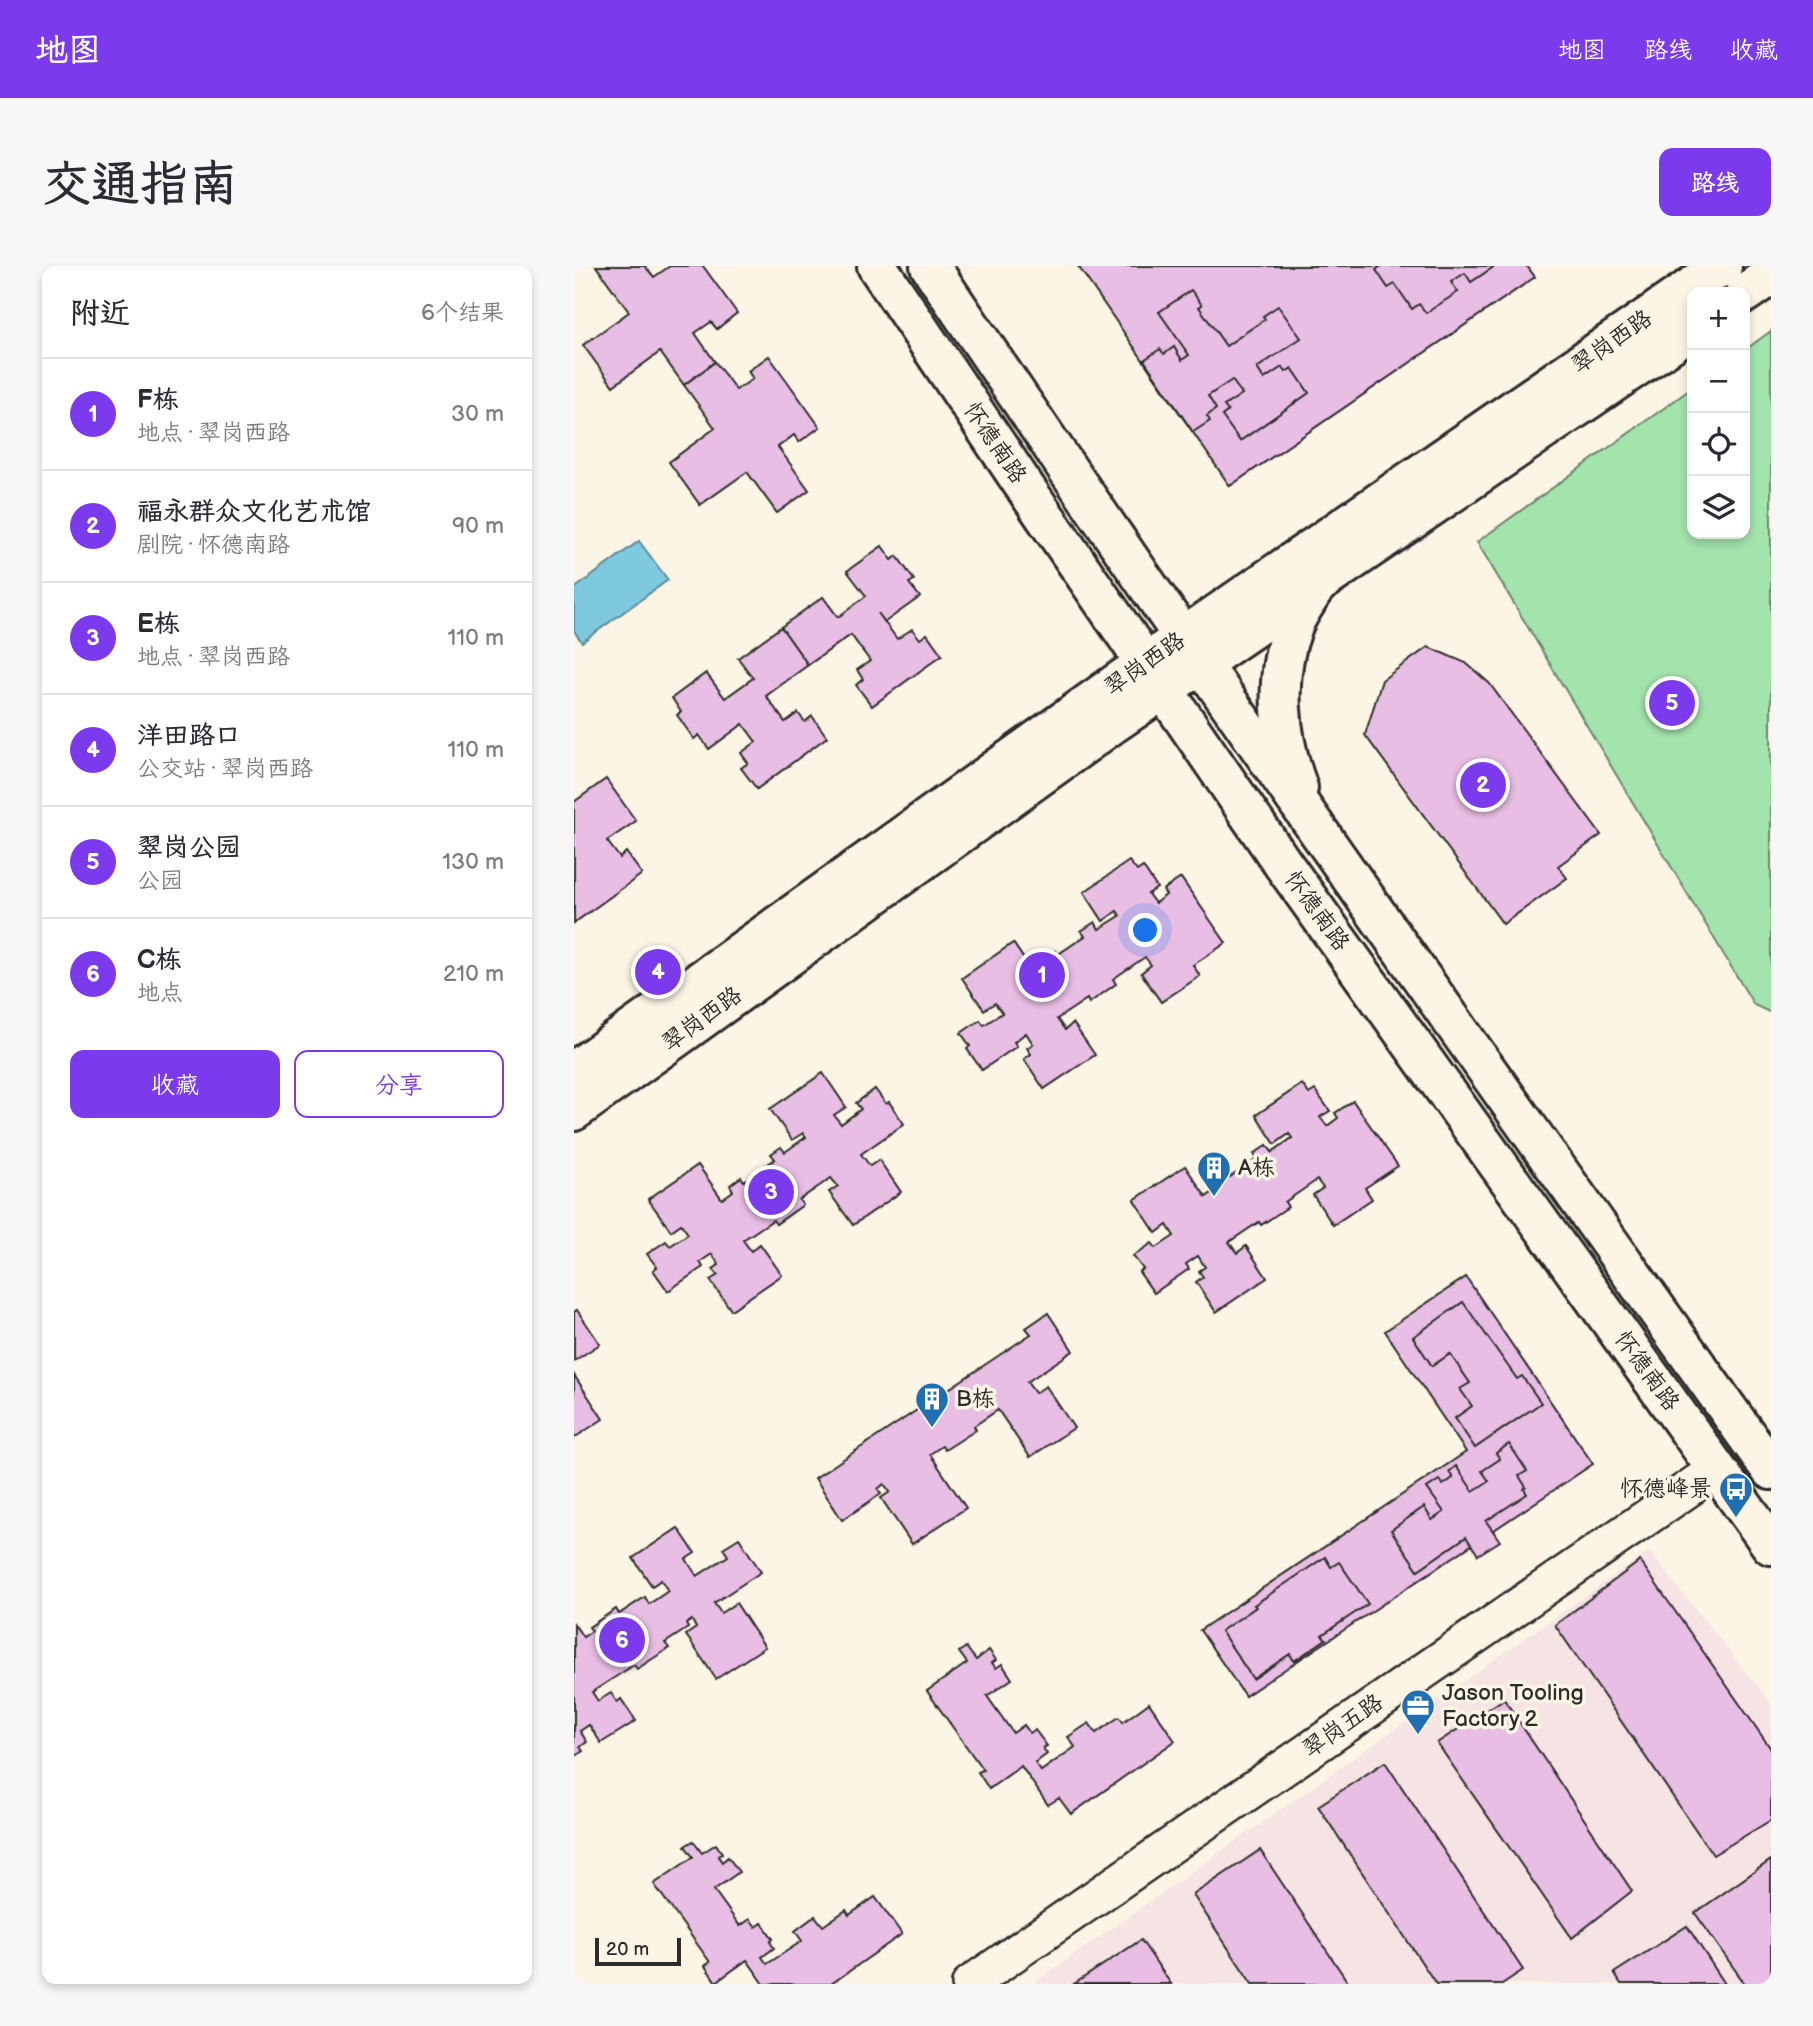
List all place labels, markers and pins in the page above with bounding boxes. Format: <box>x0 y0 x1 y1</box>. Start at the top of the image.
pin: 5 <box>1649 677 1695 729</box>
pin: 2 <box>1460 759 1506 811</box>
pin: 4 <box>635 946 681 998</box>
pin: 1 <box>1019 949 1065 1001</box>
building icon: A栋 <box>1195 1149 1233 1198</box>
place label: A栋 <box>1238 1154 1275 1182</box>
pin: 3 <box>748 1166 794 1218</box>
building icon: B栋 <box>913 1380 951 1429</box>
place label: B栋 <box>956 1385 995 1413</box>
bus stop icon: 怀德峰景 <box>1717 1470 1755 1519</box>
place label: 怀德峰景 <box>1620 1475 1712 1503</box>
pin: 6 <box>599 1614 645 1666</box>
place label: Jason Tooling Factory 2 <box>1442 1679 1584 1733</box>
office icon: Jason Tooling Factory 2 <box>1399 1687 1437 1736</box>

